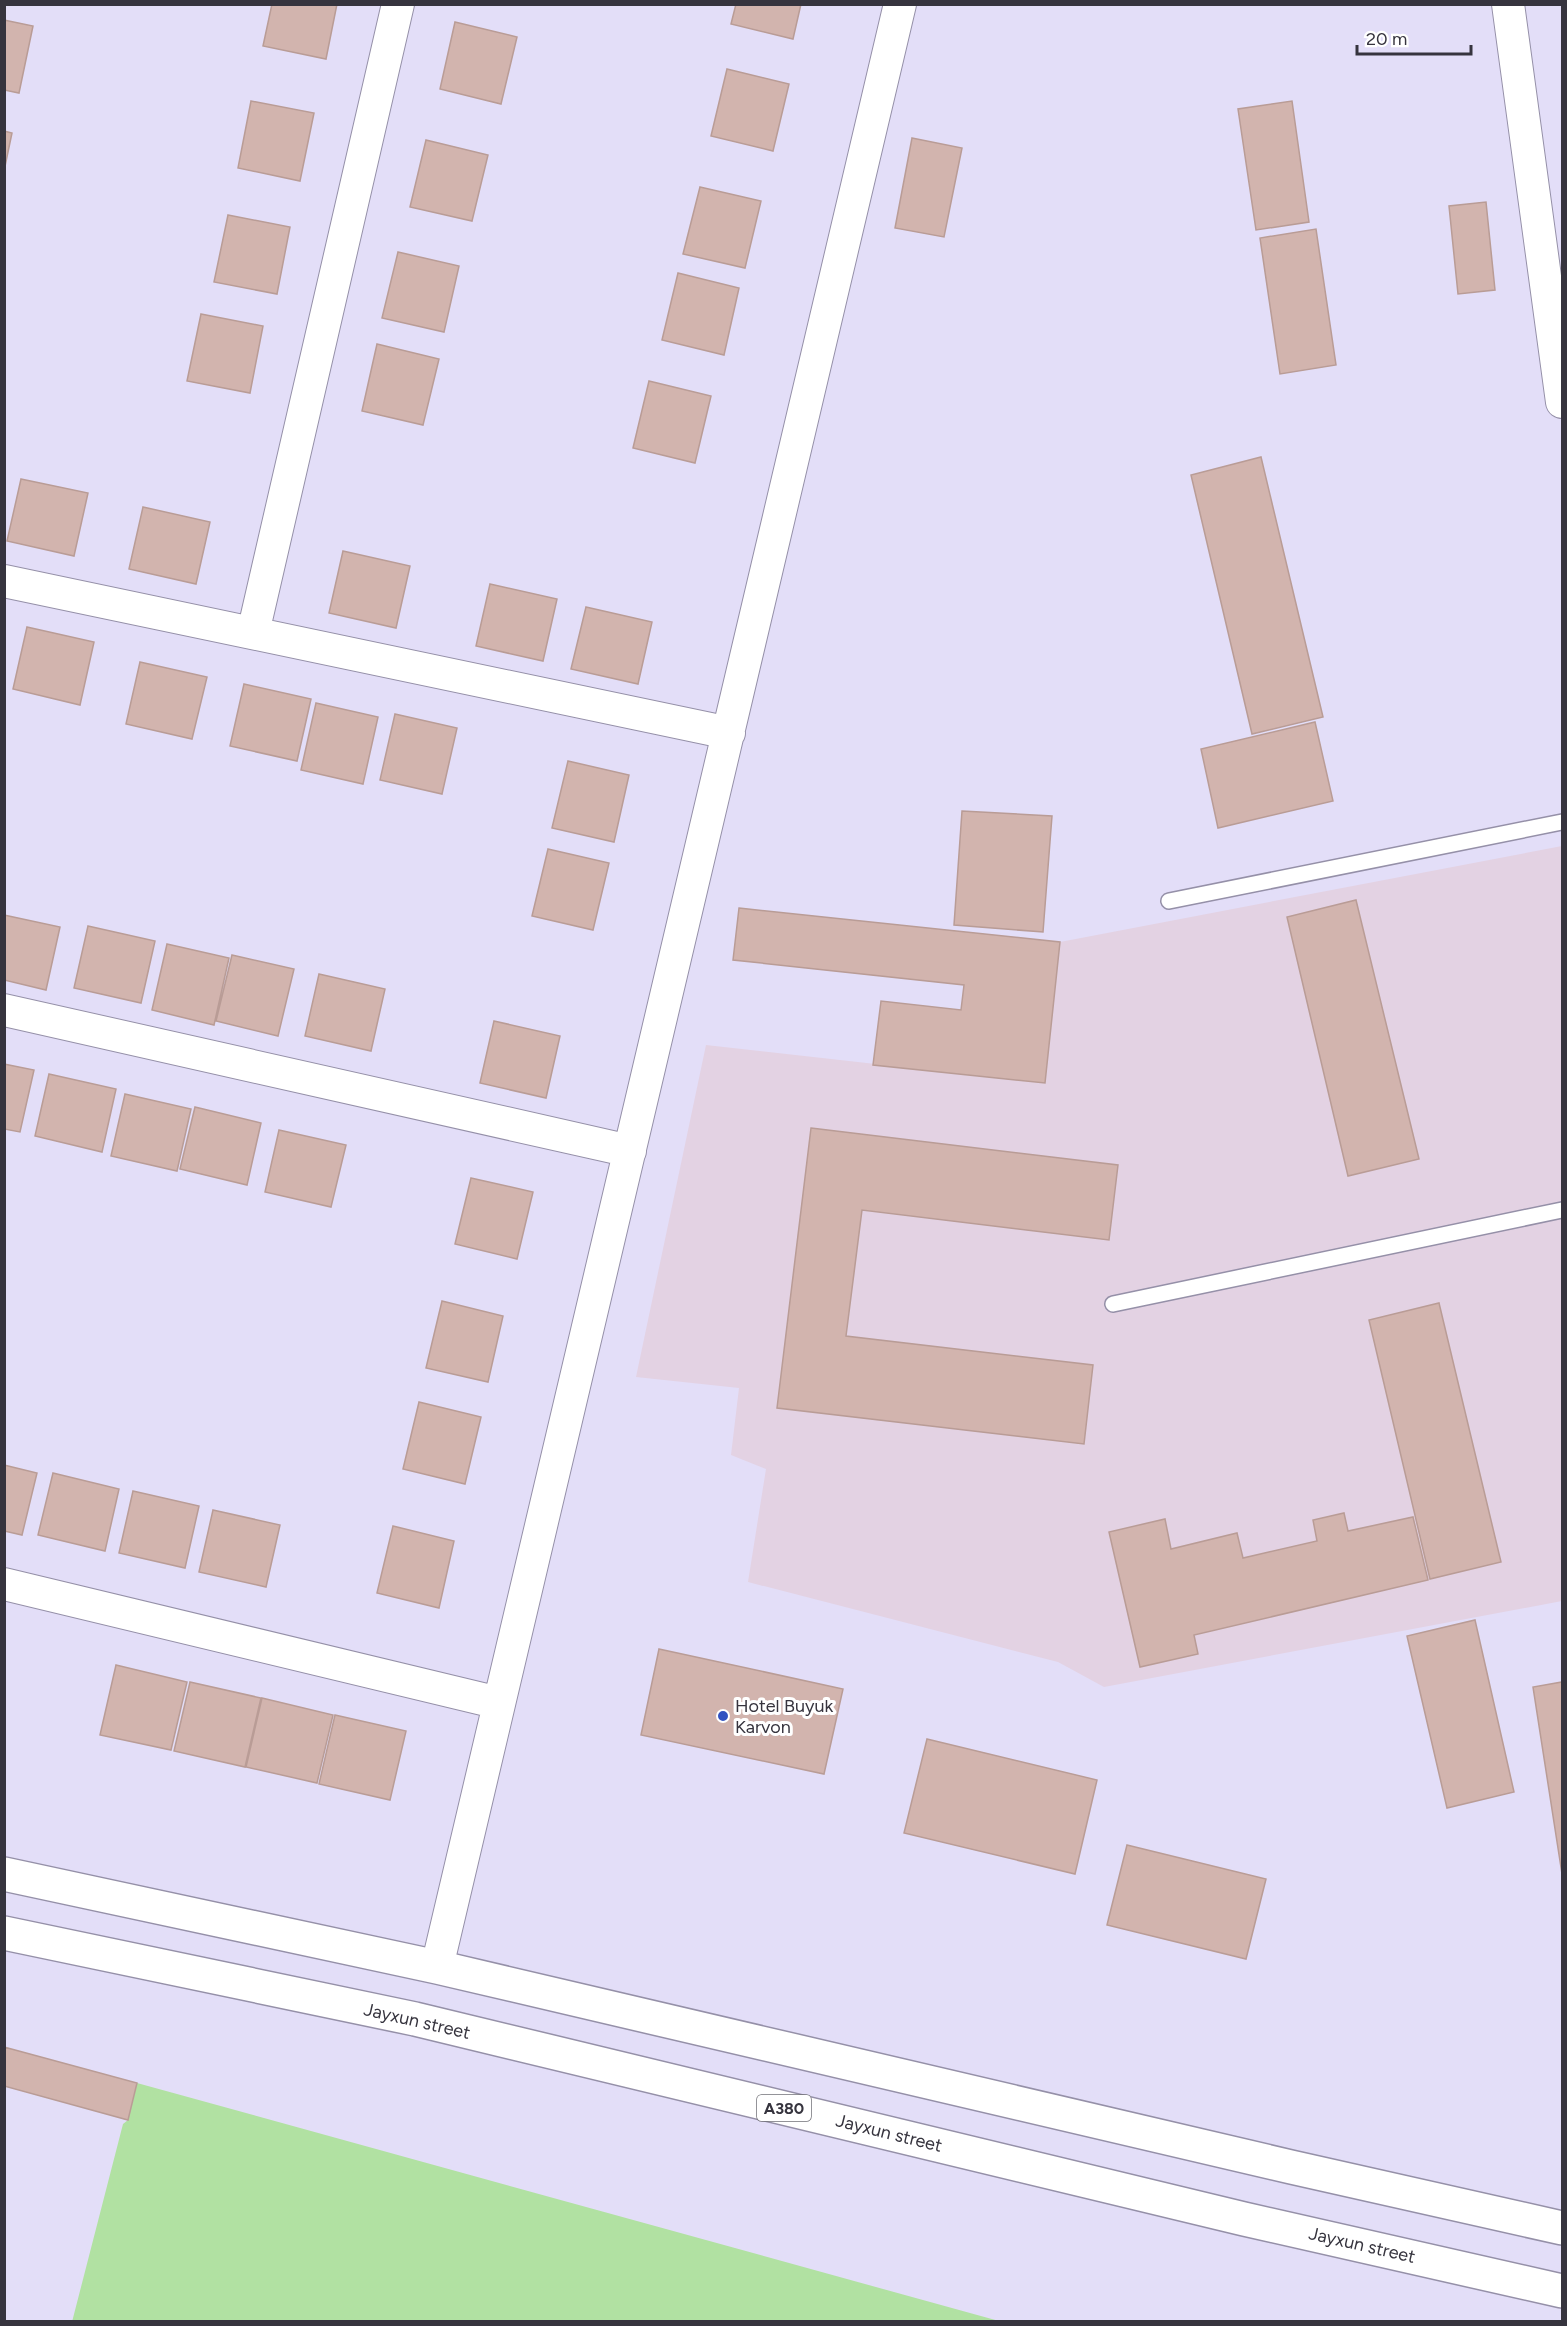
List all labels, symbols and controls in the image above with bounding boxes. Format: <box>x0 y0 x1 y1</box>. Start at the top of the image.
scale bar <box>1357 18 1471 56</box>
text: 20 m <box>1366 28 1407 50</box>
place label: Hotel Buyuk Karvon <box>735 1695 834 1738</box>
marker: Hotel Buyuk Karvon <box>716 1709 730 1723</box>
street label: Jayxun street <box>362 1998 473 2044</box>
road number: A380 <box>757 2095 811 2121</box>
street label: Jayxun street <box>834 2109 945 2157</box>
street label: Jayxun street <box>1307 2222 1418 2268</box>

